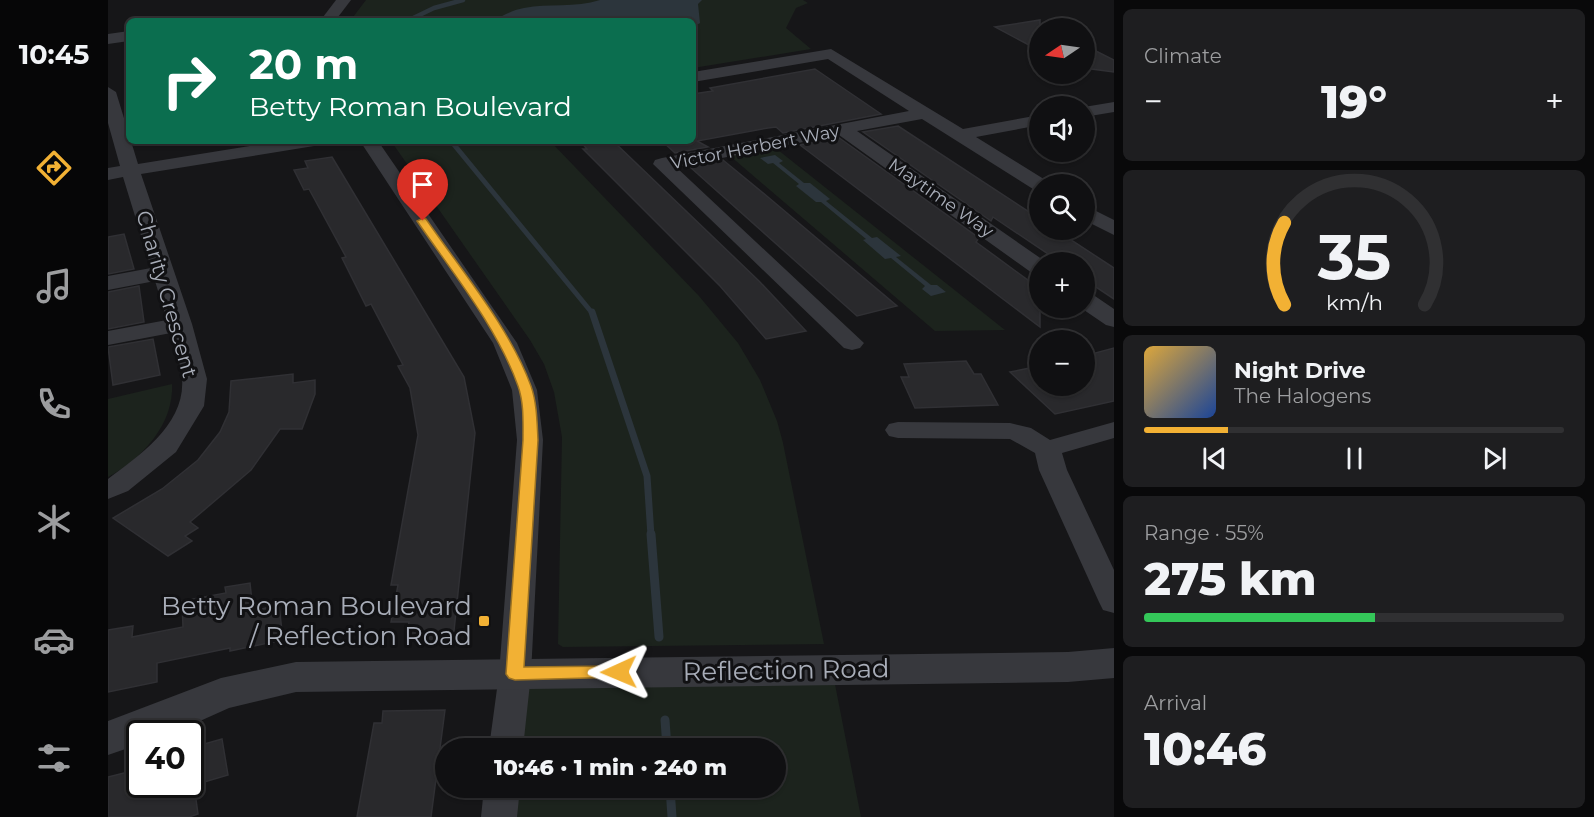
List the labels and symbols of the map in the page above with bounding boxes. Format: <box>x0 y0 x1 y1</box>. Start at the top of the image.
north arrow <box>1029 18 1095 84</box>
street label: Victor Herbert Way <box>669 120 842 174</box>
street label: Maytime Way <box>884 154 998 242</box>
pin <box>397 159 448 221</box>
street label: Charity Crescent <box>131 207 203 381</box>
place label: Betty Roman Boulevard / Reflection Road <box>161 590 472 652</box>
marker: Betty Roman Boulevard / Reflection Road <box>477 614 491 628</box>
position arrow <box>587 640 651 704</box>
street label: Reflection Road <box>682 652 890 688</box>
speed limit sign: 40 <box>126 720 204 798</box>

